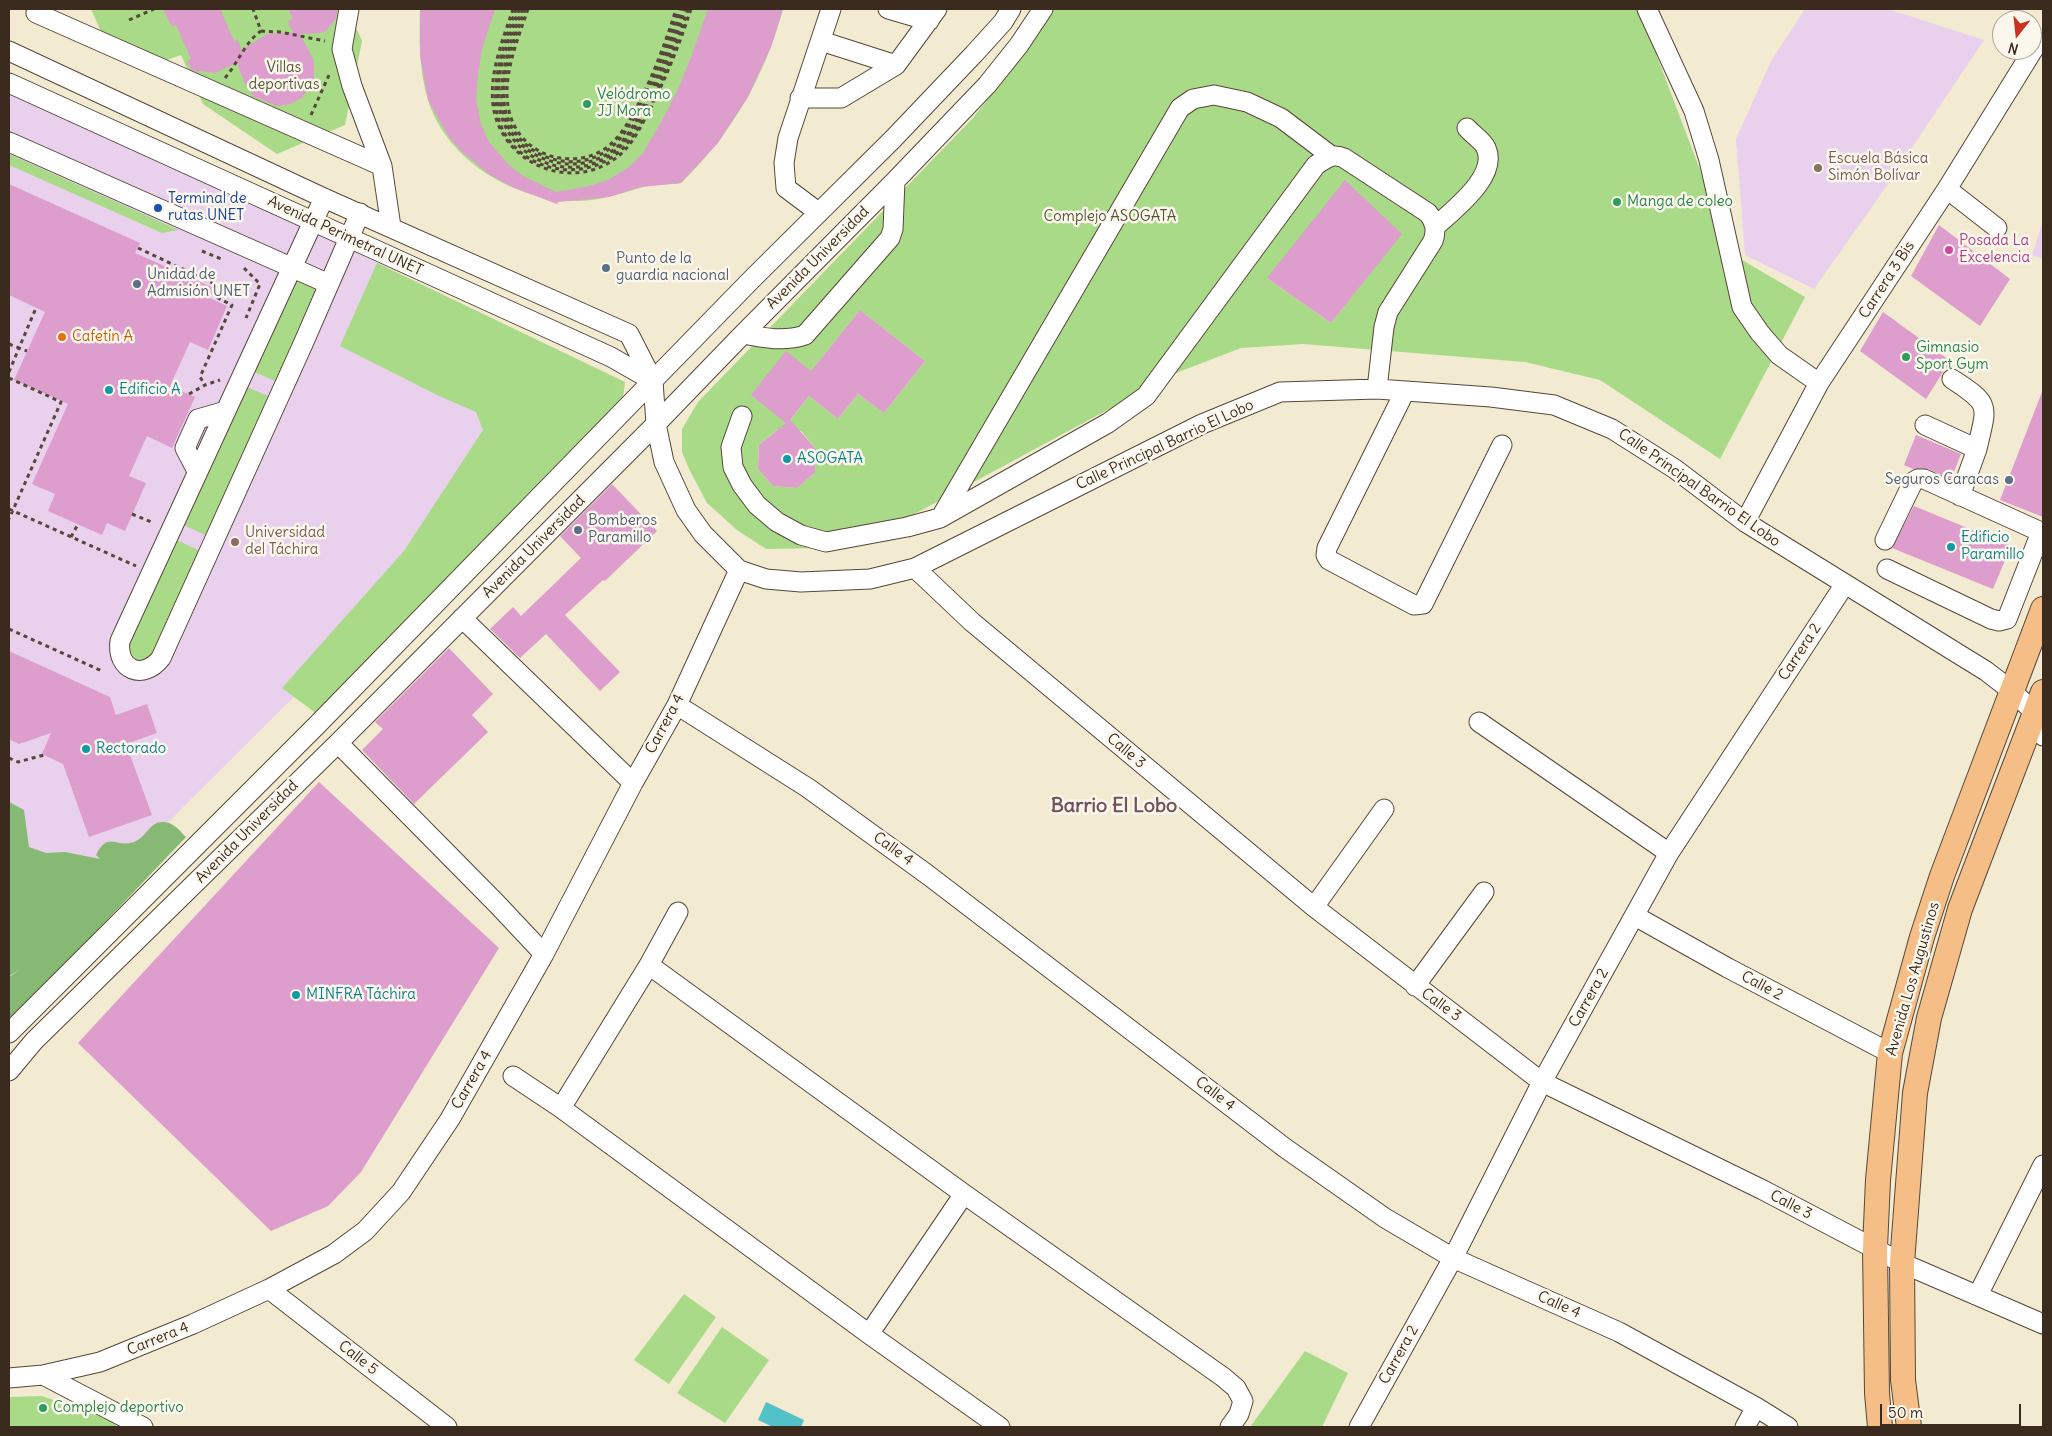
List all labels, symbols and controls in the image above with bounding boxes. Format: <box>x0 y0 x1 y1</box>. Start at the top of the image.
north arrow <box>1992 10 2042 60</box>
text: N <box>2006 38 2020 58</box>
park label: Villas deportivas <box>249 59 319 94</box>
place label: Velódromo JJ Mora <box>597 86 670 121</box>
marker: Velódromo JJ Mora <box>581 98 593 110</box>
place label: Escuela Básica Simón Bolívar <box>1828 150 1928 185</box>
marker: Escuela Básica Simón Bolívar <box>1812 162 1824 174</box>
place label: Terminal de rutas UNET <box>168 190 247 225</box>
street label: Avenida Perimetral UNET <box>265 192 425 280</box>
place label: Manga de coleo <box>1627 193 1733 211</box>
marker: Manga de coleo <box>1611 196 1623 208</box>
marker: Terminal de rutas UNET <box>152 202 164 214</box>
street label: Avenida Universidad <box>763 203 873 313</box>
park label: Complejo ASOGATA <box>1044 208 1176 226</box>
place label: Posada La Excelencia <box>1959 232 2030 267</box>
street label: Carrera 3 Bis <box>1855 238 1919 322</box>
marker: Posada La Excelencia <box>1943 244 1955 256</box>
place label: Punto de la guardia nacional <box>616 250 729 285</box>
marker: Punto de la guardia nacional <box>600 262 612 274</box>
place label: Unidad de Admisión UNET <box>147 266 250 301</box>
marker: Unidad de Admisión UNET <box>131 278 143 290</box>
place label: Cafetín A <box>72 328 133 346</box>
marker: Cafetín A <box>56 331 68 343</box>
place label: Gimnasio Sport Gym <box>1916 339 1989 374</box>
marker: Gimnasio Sport Gym <box>1900 351 1912 363</box>
place label: Edificio A <box>119 381 181 399</box>
marker: Edificio A <box>103 384 115 396</box>
street label: Calle Principal Barrio El Lobo <box>1073 396 1257 494</box>
street label: Calle Principal Barrio El Lobo <box>1614 425 1784 551</box>
place label: ASOGATA <box>797 450 863 468</box>
marker: ASOGATA <box>781 453 793 465</box>
place label: Seguros Caracas <box>1885 471 1999 489</box>
marker: Seguros Caracas <box>2003 474 2015 486</box>
street label: Avenida Universidad <box>479 492 589 602</box>
place label: Bomberos Paramillo <box>588 512 657 547</box>
place label: Universidad del Táchira <box>245 524 325 559</box>
marker: Bomberos Paramillo <box>572 524 584 536</box>
place label: Edificio Paramillo <box>1961 529 2024 564</box>
marker: Universidad del Táchira <box>229 536 241 548</box>
marker: Edificio Paramillo <box>1945 541 1957 553</box>
street label: Carrera 2 <box>1775 620 1825 684</box>
street label: Carrera 4 <box>642 691 688 757</box>
street label: Calle 3 <box>1103 730 1149 772</box>
place label: Rectorado <box>96 740 166 758</box>
marker: Rectorado <box>80 743 92 755</box>
street label: Avenida Universidad <box>192 777 302 887</box>
district label: Barrio El Lobo <box>1051 794 1177 818</box>
street label: Calle 4 <box>869 828 917 870</box>
street label: Avenida Los Augustinos <box>1882 900 1944 1058</box>
street label: Carrera 2 <box>1565 965 1613 1031</box>
street label: Calle 2 <box>1738 968 1786 1004</box>
street label: Calle 3 <box>1417 984 1465 1026</box>
place label: MINFRA Táchira <box>306 986 416 1004</box>
marker: MINFRA Táchira <box>290 989 302 1001</box>
street label: Carrera 4 <box>448 1047 496 1113</box>
street label: Calle 4 <box>1192 1073 1238 1115</box>
street label: Calle 3 <box>1767 1187 1815 1223</box>
street label: Calle 4 <box>1535 1288 1583 1322</box>
street label: Carrera 4 <box>125 1318 191 1360</box>
street label: Carrera 2 <box>1375 1322 1423 1388</box>
street label: Calle 5 <box>335 1337 381 1379</box>
scale bar <box>1882 1394 2023 1426</box>
place label: Complejo deportivo <box>53 1399 184 1417</box>
marker: Complejo deportivo <box>37 1402 49 1414</box>
text: 50 m <box>1888 1403 1923 1422</box>

